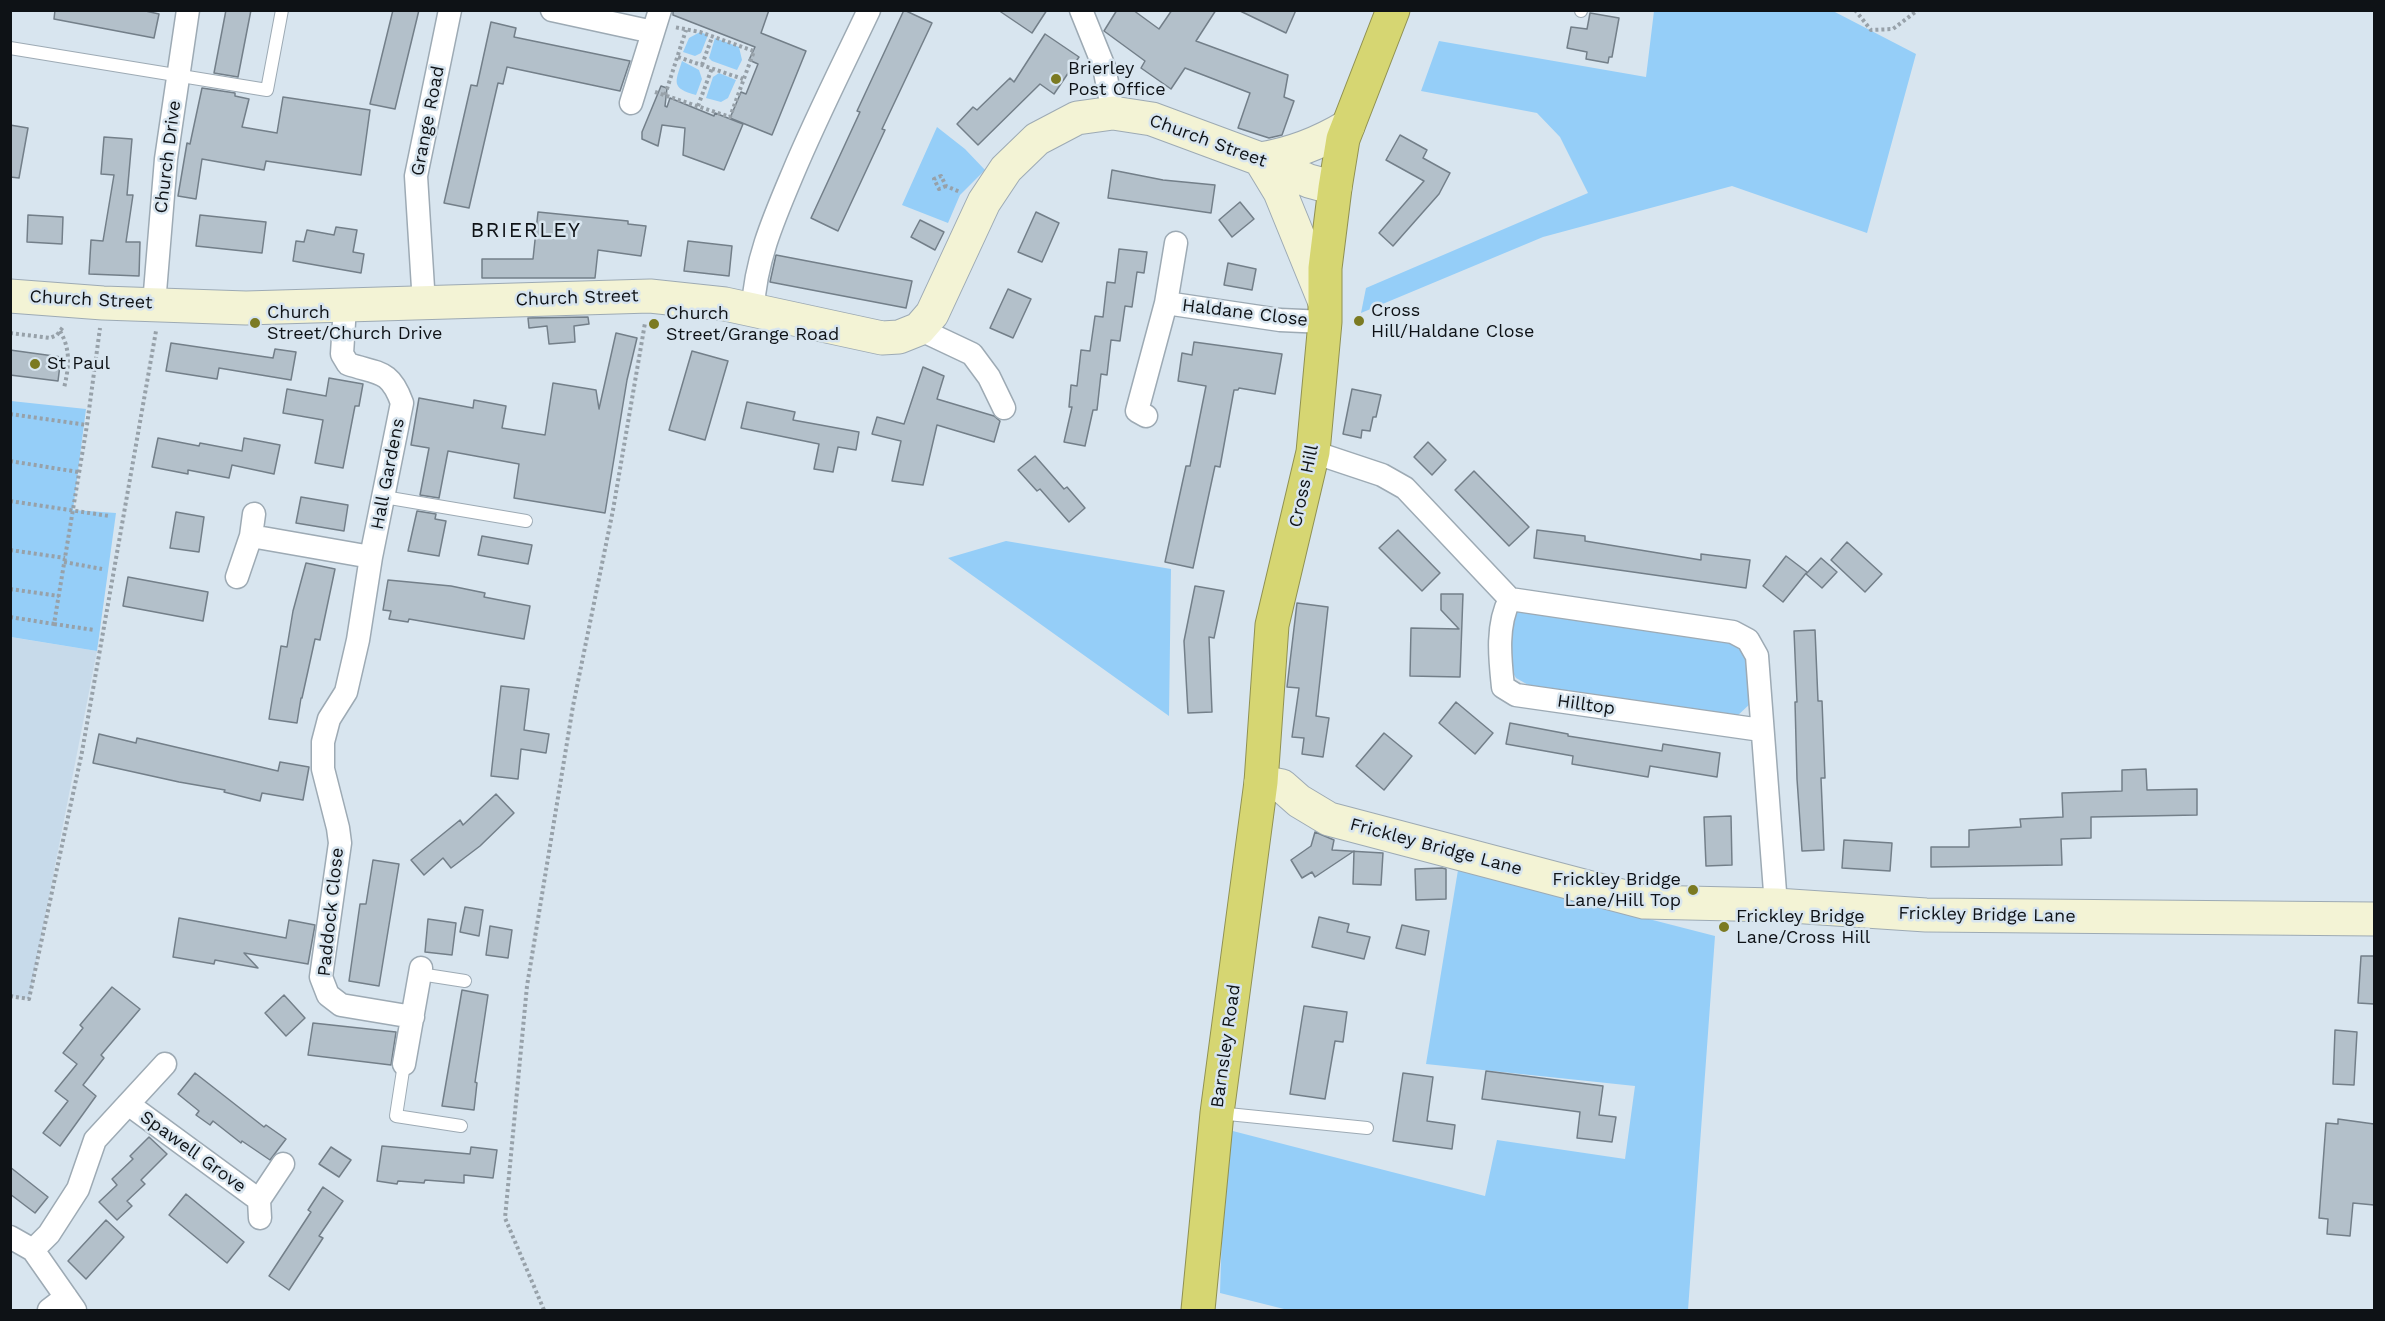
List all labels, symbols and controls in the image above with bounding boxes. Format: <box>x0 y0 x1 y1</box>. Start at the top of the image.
place label: Brierley Post Office <box>1068 58 1166 100</box>
street label: Grange Road <box>407 64 449 178</box>
marker: Brierley Post Office <box>1049 72 1063 86</box>
street label: Church Drive <box>150 99 186 215</box>
street label: Church Street <box>1146 110 1270 172</box>
district label: BRIERLEY <box>470 218 582 244</box>
street label: Church Street <box>515 285 639 311</box>
street label: Church Street <box>29 286 153 314</box>
street label: Haldane Close <box>1181 295 1309 331</box>
place label: Cross Hill/Haldane Close <box>1371 300 1534 342</box>
place label: Church Street/Church Drive <box>267 302 442 344</box>
place label: Church Street/Grange Road <box>666 303 839 346</box>
marker: Cross Hill/Haldane Close <box>1352 314 1366 328</box>
marker: Church Street/Church Drive <box>248 316 262 330</box>
marker: Church Street/Grange Road <box>647 317 661 331</box>
place label: St Paul <box>47 353 110 375</box>
marker: St Paul <box>28 357 42 371</box>
street label: Hall Gardens <box>367 416 409 532</box>
street label: Cross Hill <box>1285 443 1323 529</box>
street label: Hilltop <box>1556 690 1616 720</box>
street label: Frickley Bridge Lane <box>1348 814 1524 880</box>
street label: Paddock Close <box>313 846 349 978</box>
place label: Frickley Bridge Lane/Hill Top <box>1552 869 1681 912</box>
marker: Frickley Bridge Lane/Hill Top <box>1686 883 1700 897</box>
street label: Frickley Bridge Lane <box>1898 903 2076 927</box>
place label: Frickley Bridge Lane/Cross Hill <box>1736 906 1870 948</box>
marker: Frickley Bridge Lane/Cross Hill <box>1717 920 1731 934</box>
street label: Barnsley Road <box>1207 983 1245 1109</box>
street label: Spawell Grove <box>136 1106 250 1198</box>

